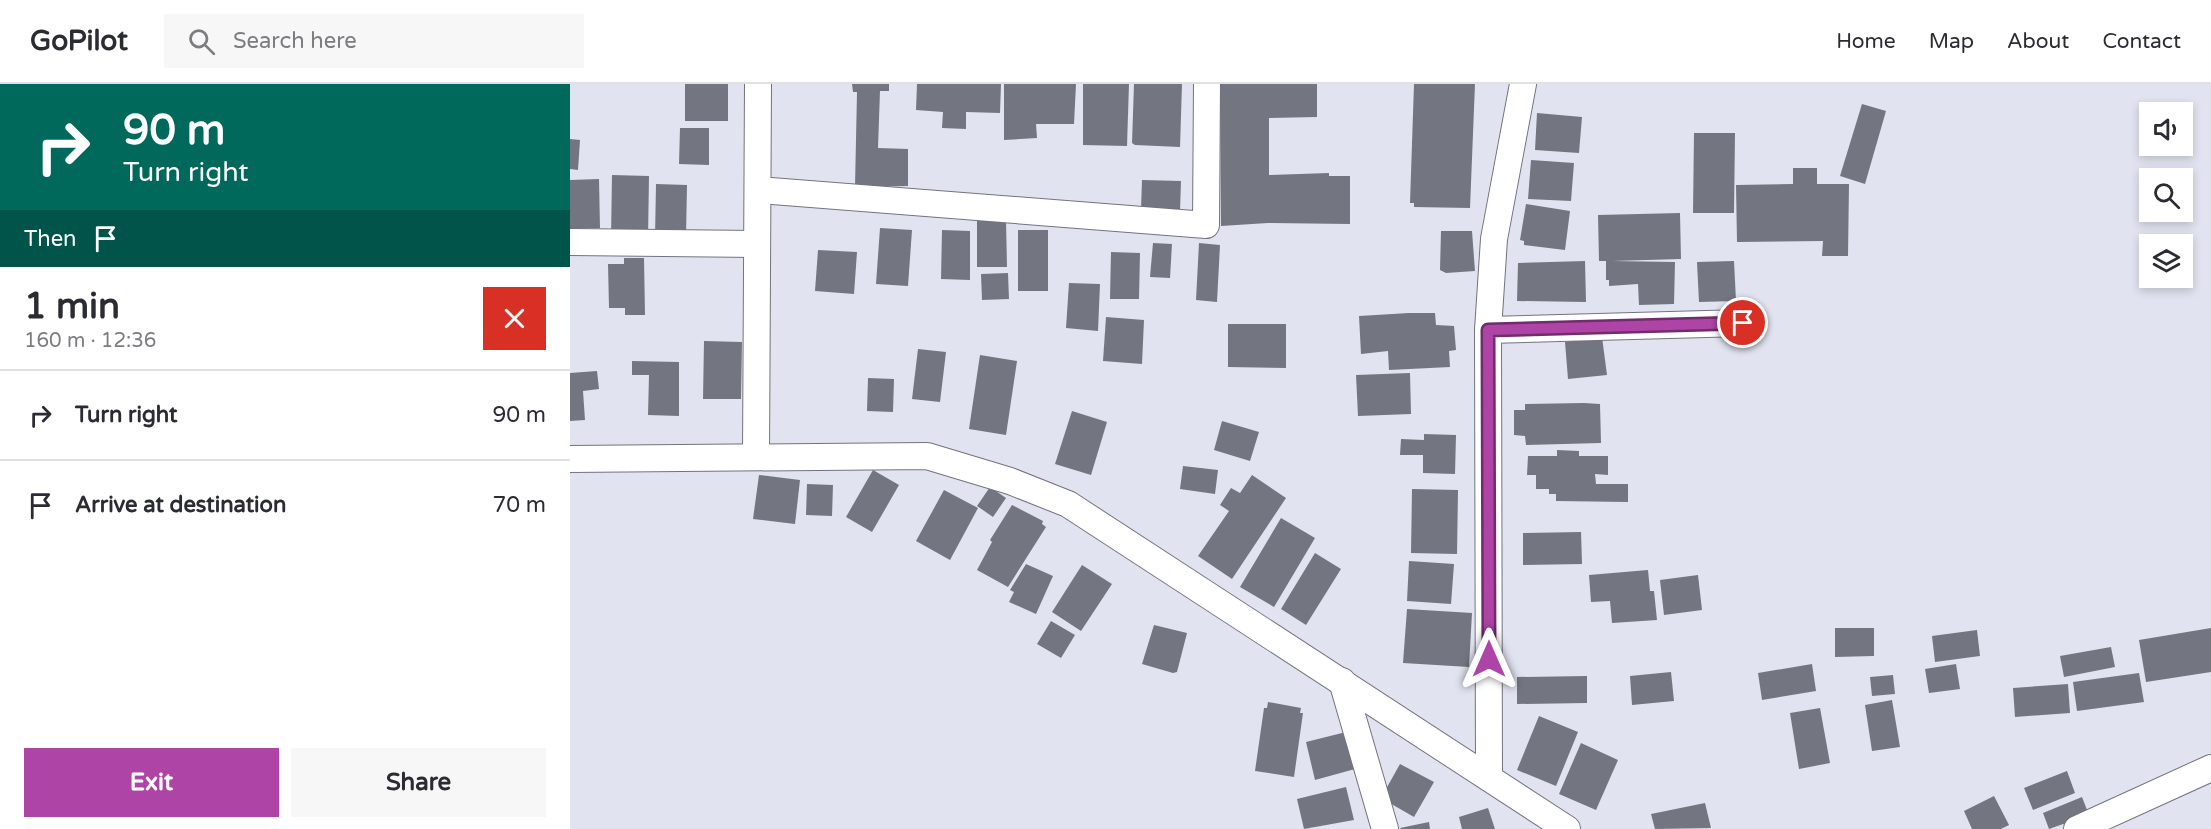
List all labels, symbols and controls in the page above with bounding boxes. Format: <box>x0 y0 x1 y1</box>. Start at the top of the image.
search box <box>164 14 584 68</box>
text: GoPilot <box>30 24 128 58</box>
icon: search <box>185 25 218 58</box>
text: Search here <box>233 28 357 54</box>
text: Home <box>1836 29 1896 54</box>
text: Map <box>1929 29 1974 54</box>
text: About <box>2007 29 2069 54</box>
text: Contact <box>2102 29 2181 54</box>
map controls <box>2139 102 2193 288</box>
button: sound <box>2139 102 2193 156</box>
text: 90 m <box>123 105 225 156</box>
icon: right <box>24 108 102 186</box>
text: Turn right <box>123 156 249 189</box>
button: search <box>2139 168 2193 222</box>
icon: arrive <box>89 222 122 255</box>
text: Then <box>24 226 77 252</box>
button: layers <box>2139 234 2193 288</box>
text: 1 min <box>24 285 120 328</box>
button: close <box>483 287 546 350</box>
pin <box>1717 297 1768 348</box>
icon: arrive <box>1726 306 1759 339</box>
text: 160 m · 12:36 <box>24 329 156 353</box>
icon: right <box>24 399 57 432</box>
text: Turn right <box>75 402 177 428</box>
text: 90 m <box>492 402 546 428</box>
icon: arrive <box>24 489 57 522</box>
text: Arrive at destination <box>75 492 286 518</box>
text: 70 m <box>492 492 546 518</box>
position arrow <box>1457 627 1521 691</box>
button: Exit <box>24 748 279 817</box>
button: Share <box>291 748 546 817</box>

